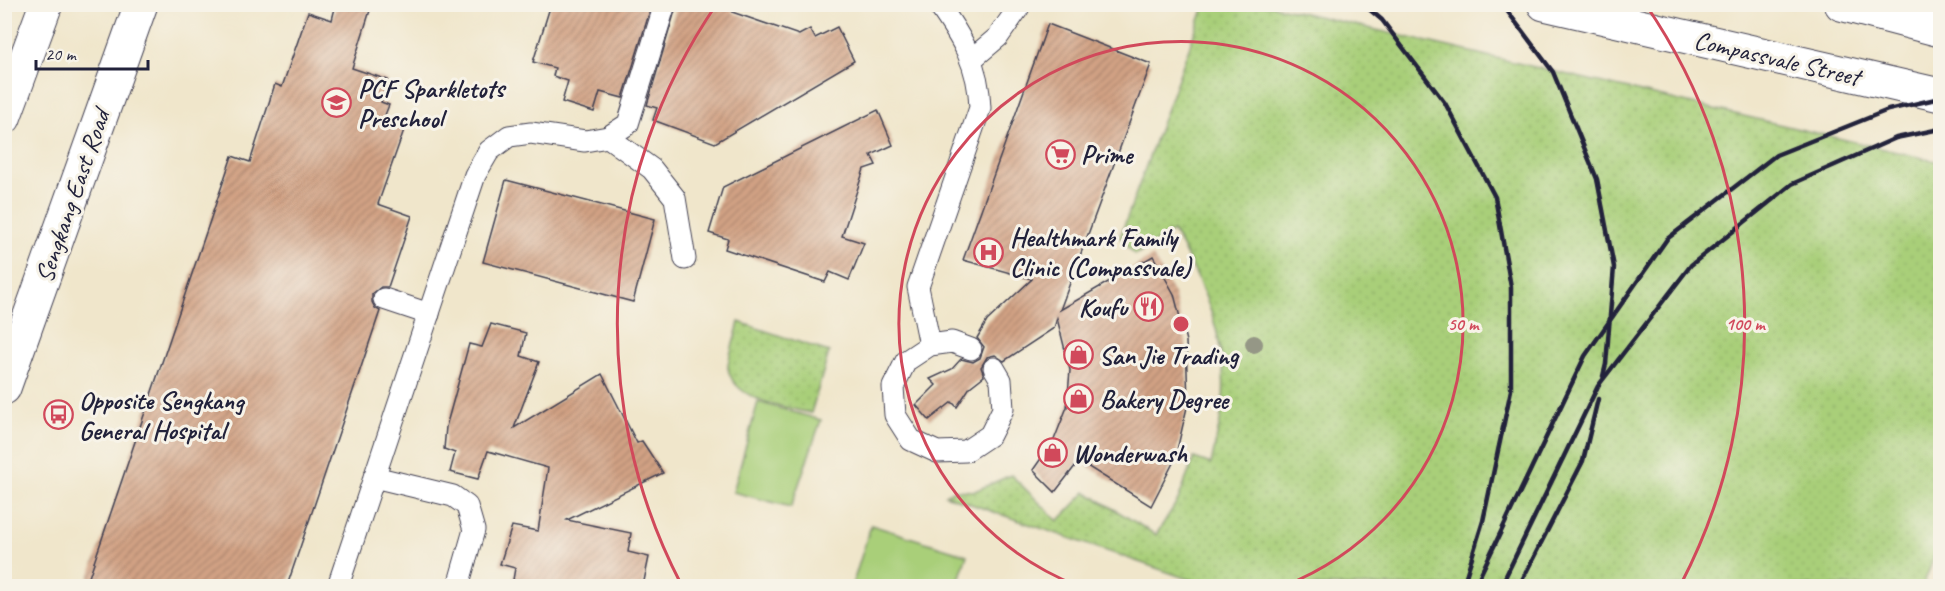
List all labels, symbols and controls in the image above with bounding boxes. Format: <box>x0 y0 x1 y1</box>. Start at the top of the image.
street label: Compassvale Street <box>1691 23 1866 94</box>
scale bar <box>36 33 148 71</box>
text: 20 m <box>45 43 78 65</box>
place label: PCF Sparkletots Preschool <box>358 72 507 135</box>
school or university icon: PCF Sparkletots Preschool <box>321 87 353 119</box>
street label: Sengkang East Road <box>28 102 119 287</box>
supermarket icon: Prime <box>1044 138 1076 170</box>
place label: Prime <box>1081 138 1135 171</box>
place label: Healthmark Family Clinic (Compassvale) <box>1010 221 1193 284</box>
hospital icon: Healthmark Family Clinic (Compassvale) <box>973 236 1005 268</box>
place label: Koufu <box>1079 291 1129 324</box>
restaurant icon: Koufu <box>1132 291 1164 323</box>
text: 50 m <box>1448 313 1480 335</box>
text: 100 m <box>1726 313 1766 335</box>
centre of rings <box>1171 314 1191 334</box>
shop icon: San Jie Trading <box>1062 339 1094 371</box>
place label: San Jie Trading <box>1099 339 1241 372</box>
shop icon: Bakery Degree <box>1063 383 1095 415</box>
place label: Bakery Degree <box>1100 383 1231 416</box>
place label: Opposite Sengkang General Hospital <box>79 384 246 447</box>
bus stop icon: Opposite Sengkang General Hospital <box>42 399 74 431</box>
shop icon: Wonderwash <box>1036 437 1068 469</box>
place label: Wonderwash <box>1073 437 1188 470</box>

